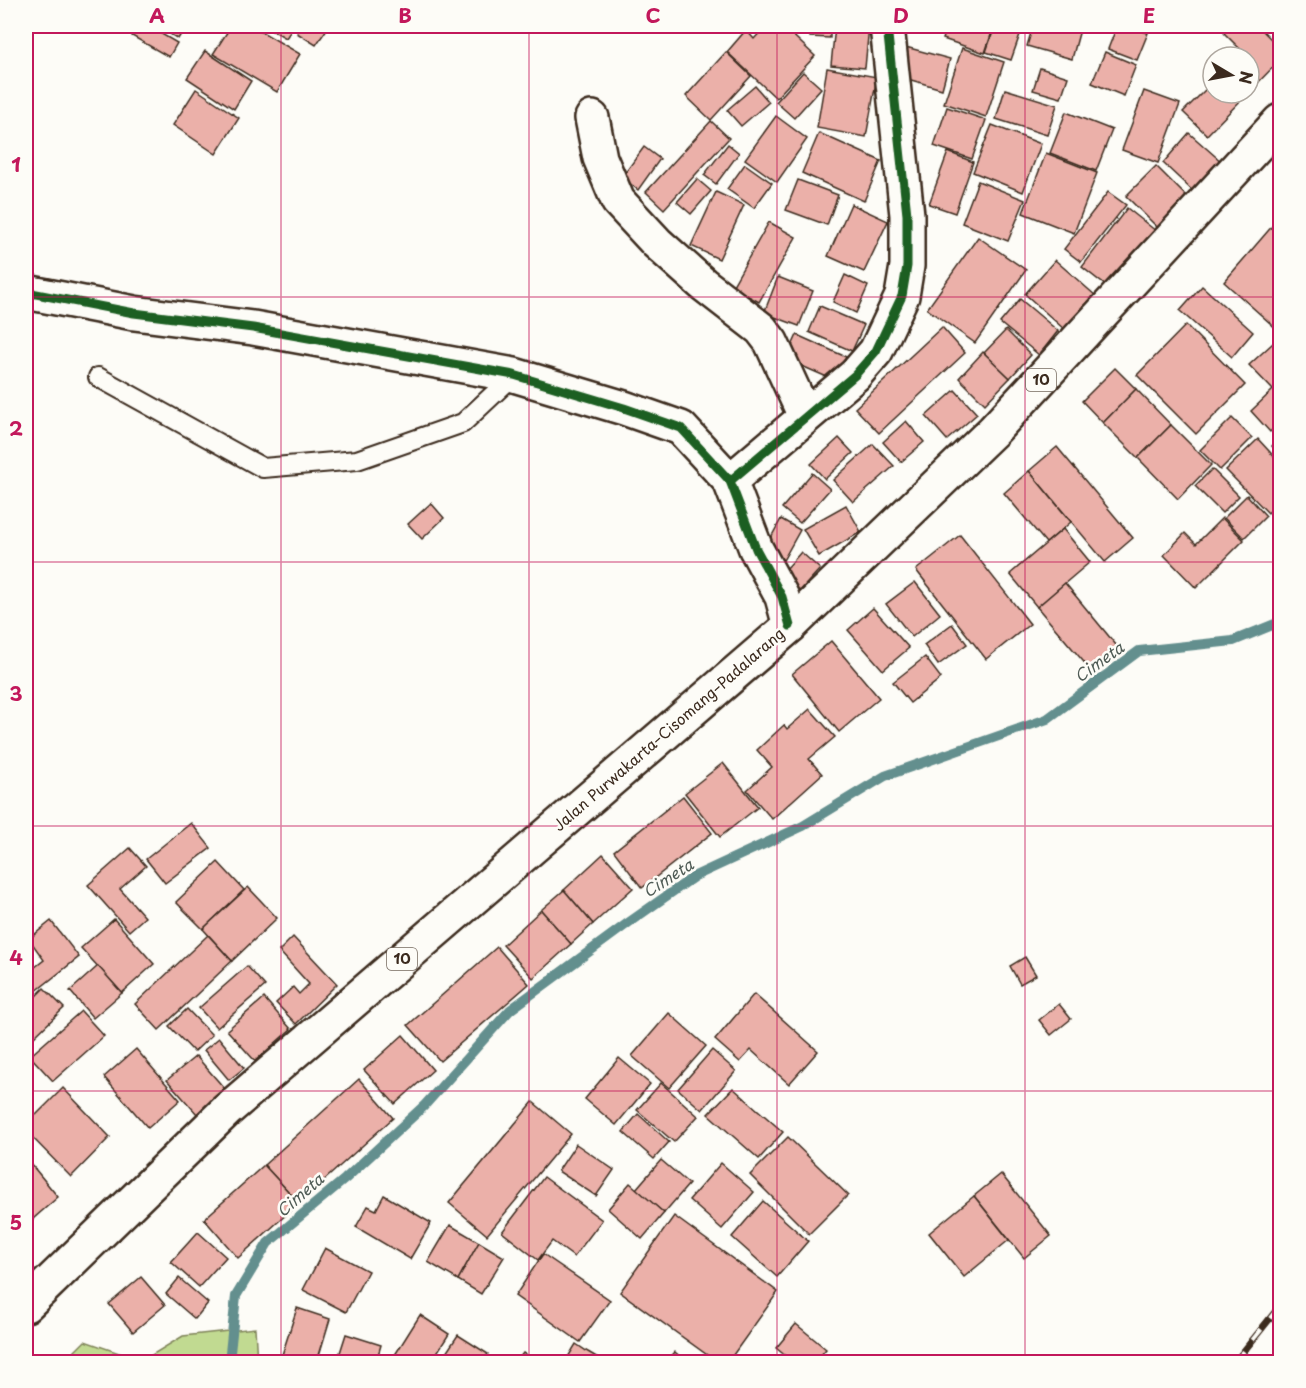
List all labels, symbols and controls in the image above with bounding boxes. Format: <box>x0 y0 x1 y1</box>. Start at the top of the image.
text: A <box>149 0 165 30</box>
text: B <box>398 0 412 30</box>
text: C <box>645 0 661 30</box>
text: D <box>893 0 909 30</box>
text: E <box>1143 0 1155 30</box>
north arrow <box>1201 45 1261 105</box>
text: N <box>1234 69 1260 86</box>
text: 1 <box>11 149 21 179</box>
road number: 10 <box>1026 369 1056 391</box>
text: 2 <box>9 413 23 443</box>
street label: Jalan Purwakarta–Cisomang–Padalarang <box>547 622 789 836</box>
water label: Cimeta <box>1069 634 1129 687</box>
text: 3 <box>9 678 23 708</box>
water label: Cimeta <box>637 851 698 903</box>
text: 4 <box>9 942 23 972</box>
road number: 10 <box>387 948 417 970</box>
water label: Cimeta <box>270 1166 329 1222</box>
text: 5 <box>10 1207 22 1237</box>

